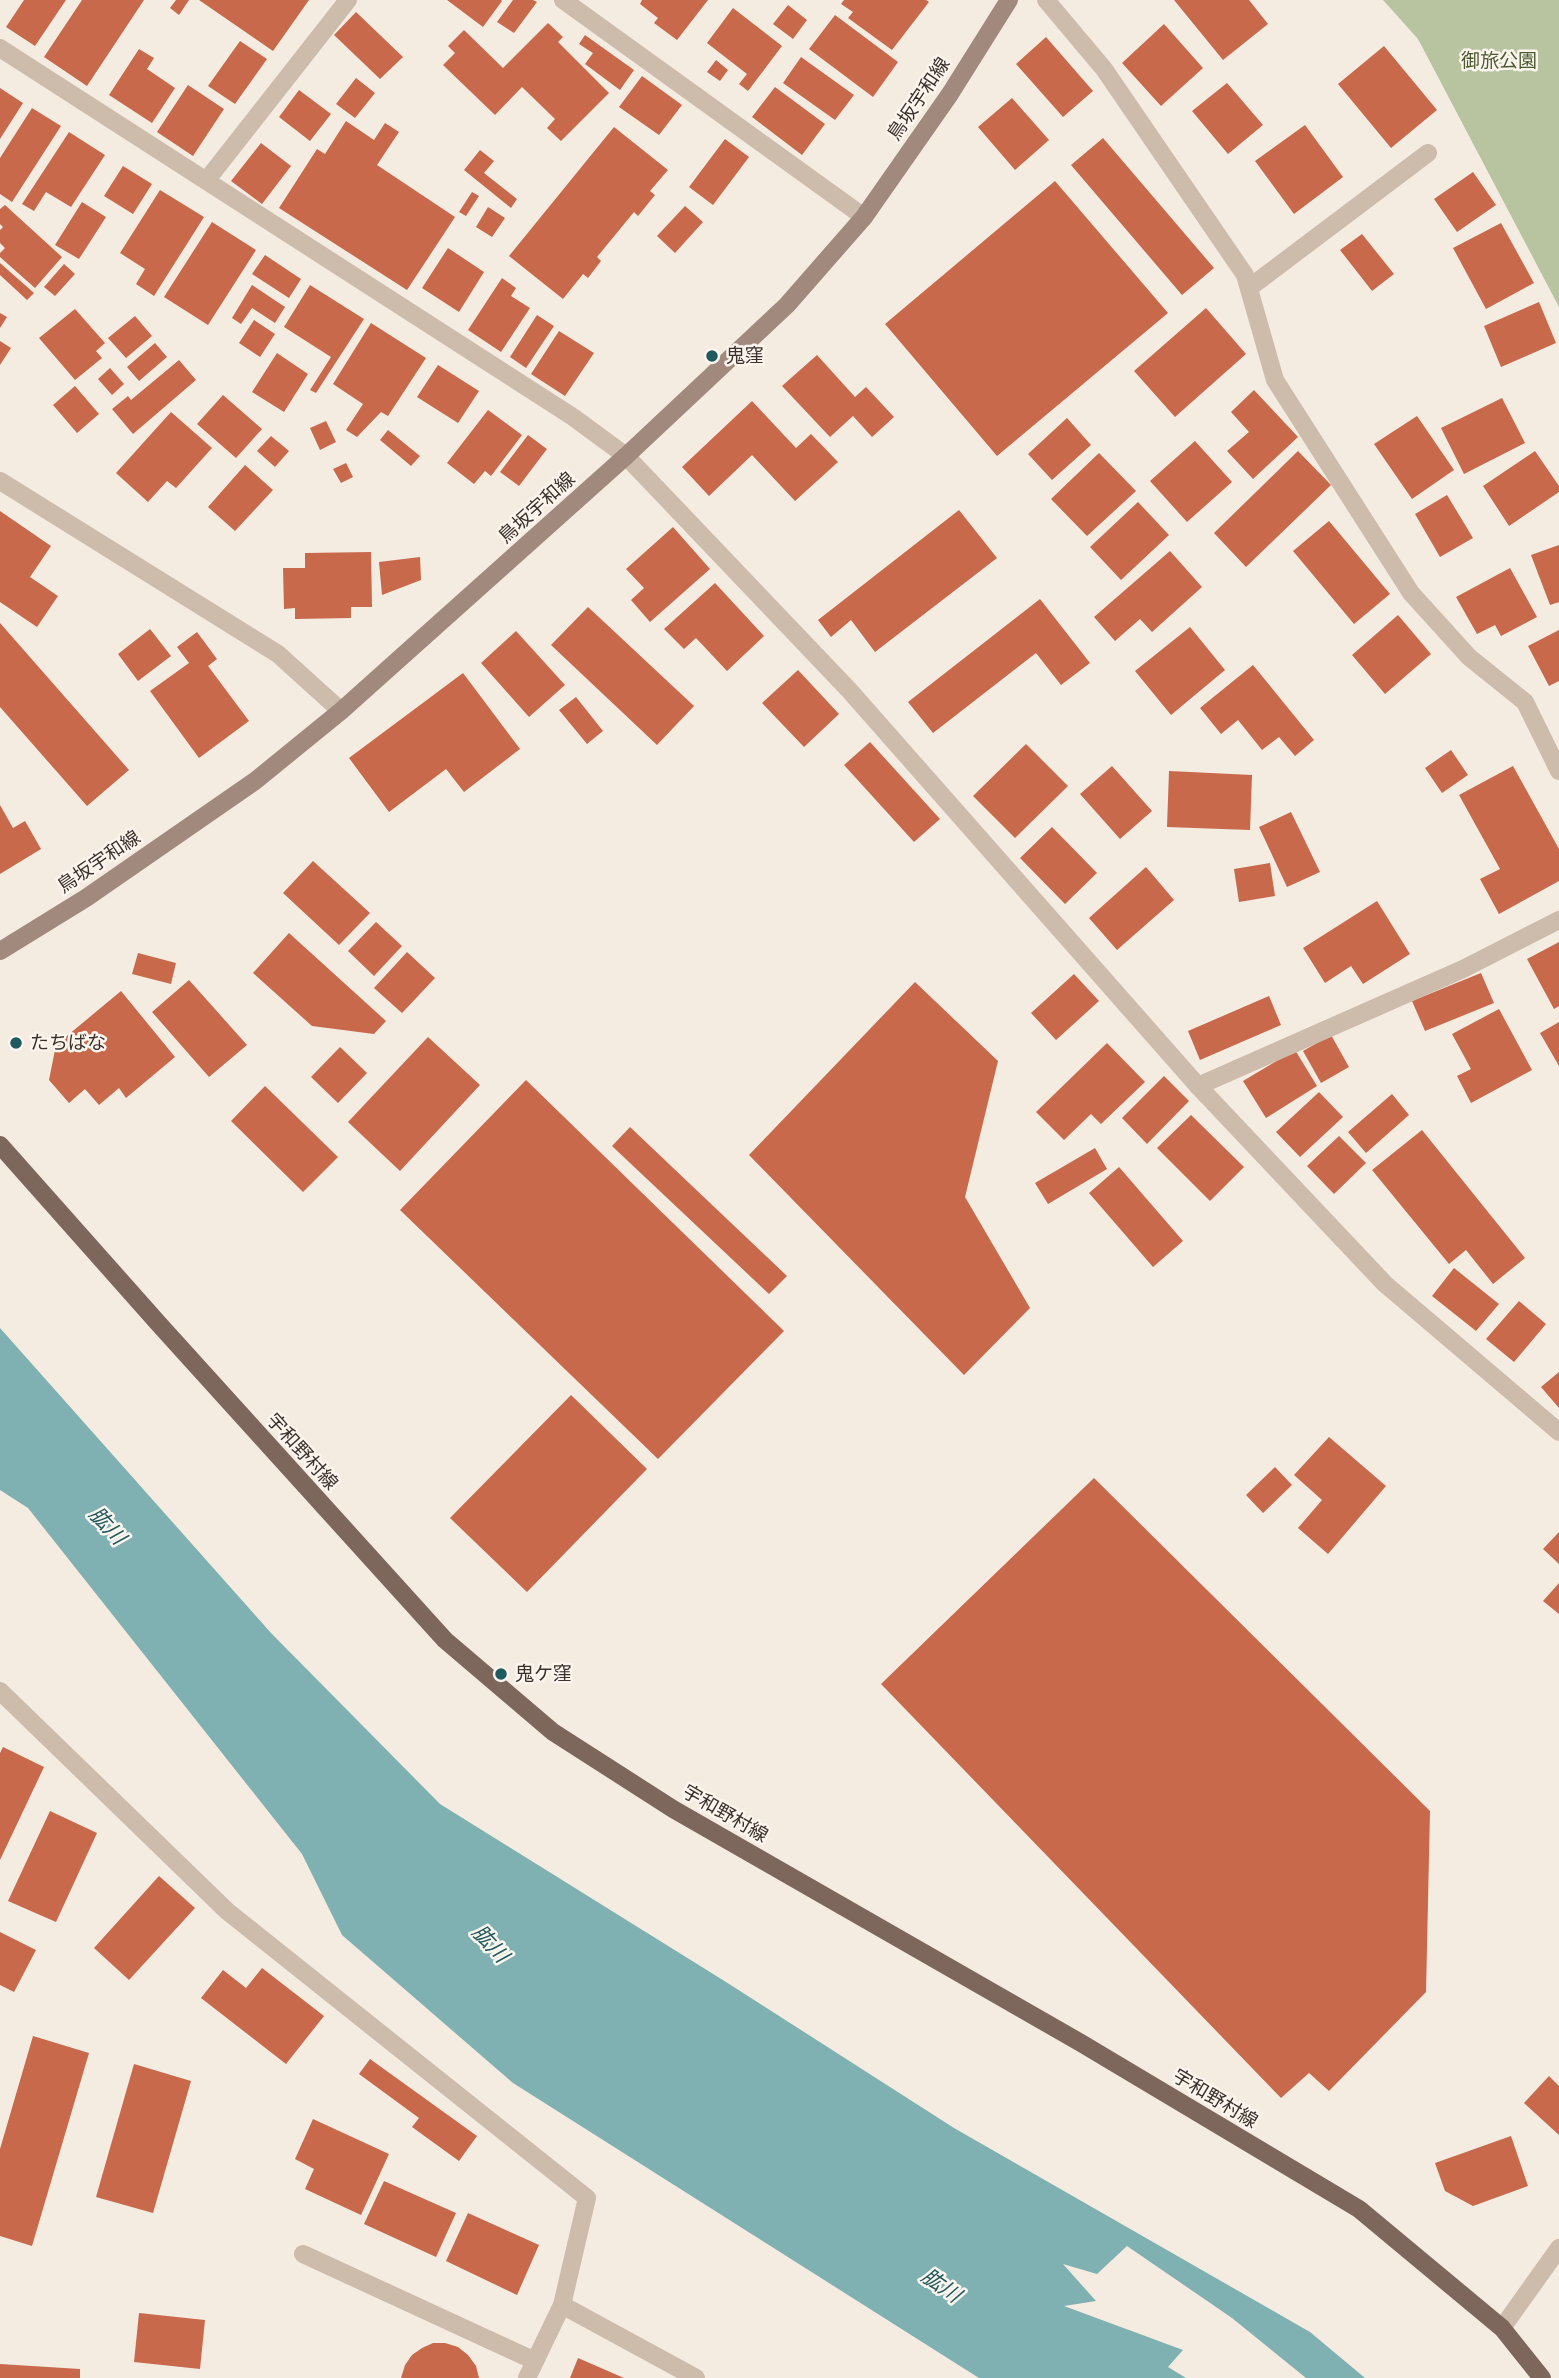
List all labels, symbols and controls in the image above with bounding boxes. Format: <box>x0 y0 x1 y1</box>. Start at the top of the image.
park label: 御旅公園 <box>1461 50 1537 72</box>
street label: 鳥坂宇和線 <box>883 53 955 145</box>
place label: 鬼窪 <box>726 345 764 367</box>
marker: 鬼窪 <box>704 348 720 364</box>
street label: 鳥坂宇和線 <box>494 468 580 548</box>
street label: 鳥坂宇和線 <box>53 826 145 898</box>
place label: たちばな <box>30 1032 106 1054</box>
marker: たちばな <box>8 1035 24 1051</box>
street label: 宇和野村線 <box>262 1409 342 1495</box>
water label: 肱川 <box>83 1502 131 1550</box>
place label: 鬼ケ窪 <box>515 1663 572 1685</box>
marker: 鬼ケ窪 <box>493 1666 509 1682</box>
street label: 宇和野村線 <box>678 1780 772 1848</box>
water label: 肱川 <box>466 1920 514 1968</box>
street label: 宇和野村線 <box>1168 2065 1262 2133</box>
water label: 肱川 <box>917 2264 965 2308</box>

